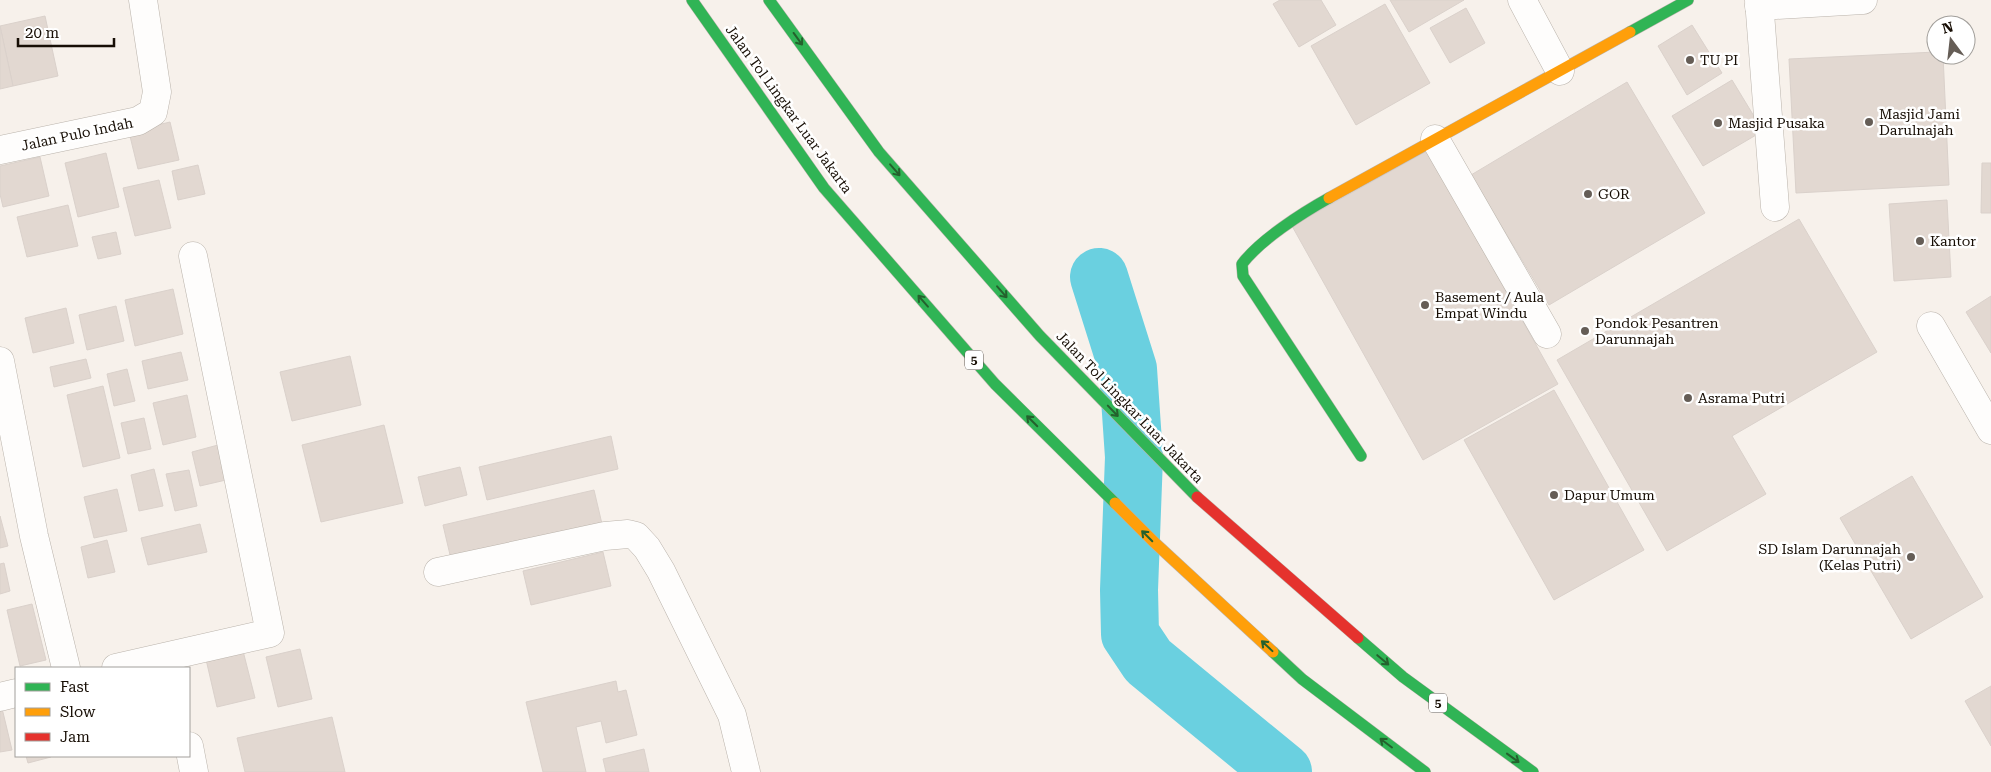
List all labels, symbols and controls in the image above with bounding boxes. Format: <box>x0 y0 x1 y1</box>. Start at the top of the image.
scale bar <box>18 15 114 47</box>
north arrow <box>1926 15 1976 65</box>
text: N <box>1940 18 1955 37</box>
street label: Jalan Tol Lingkar Luar Jakarta <box>723 22 856 197</box>
text: 20 m <box>25 24 60 42</box>
one-way arrow <box>793 32 803 46</box>
place label: TU PI <box>1700 52 1738 68</box>
marker: TU PI <box>1684 54 1696 66</box>
place label: Masjid Jami Darulnajah <box>1879 106 1961 138</box>
street label: Jalan Pulo Indah <box>20 114 134 154</box>
place label: Masjid Pusaka <box>1728 115 1825 131</box>
marker: Masjid Jami Darulnajah <box>1863 116 1875 128</box>
marker: Masjid Pusaka <box>1712 117 1724 129</box>
one-way arrow <box>889 163 901 176</box>
place label: GOR <box>1598 186 1630 202</box>
marker: GOR <box>1582 188 1594 200</box>
place label: Kantor <box>1930 233 1976 249</box>
marker: Kantor <box>1914 235 1926 247</box>
one-way arrow <box>996 286 1008 299</box>
place label: Basement / Aula Empat Windu <box>1435 289 1545 321</box>
one-way arrow <box>917 295 929 308</box>
marker: Basement / Aula Empat Windu <box>1419 299 1431 311</box>
place label: Pondok Pesantren Darunnajah <box>1595 315 1718 347</box>
marker: Pondok Pesantren Darunnajah <box>1579 325 1591 337</box>
street label: Jalan Tol Lingkar Luar Jakarta <box>1053 328 1207 486</box>
road number: 5 <box>965 350 983 370</box>
place label: Asrama Putri <box>1698 390 1786 406</box>
marker: Asrama Putri <box>1682 392 1694 404</box>
one-way arrow <box>1107 405 1119 417</box>
one-way arrow <box>1026 415 1039 427</box>
place label: Dapur Umum <box>1564 487 1655 503</box>
marker: Dapur Umum <box>1548 489 1560 501</box>
one-way arrow <box>1141 530 1154 542</box>
place label: SD Islam Darunnajah (Kelas Putri) <box>1759 541 1901 573</box>
marker: SD Islam Darunnajah (Kelas Putri) <box>1905 551 1917 563</box>
one-way arrow <box>1260 640 1273 652</box>
one-way arrow <box>1376 654 1389 665</box>
legend <box>15 667 190 757</box>
text: Fast <box>60 678 90 696</box>
road number: 5 <box>1429 694 1447 712</box>
text: Slow <box>60 703 96 721</box>
text: Jam <box>60 728 90 746</box>
one-way arrow <box>1379 738 1393 748</box>
one-way arrow <box>1506 753 1520 763</box>

